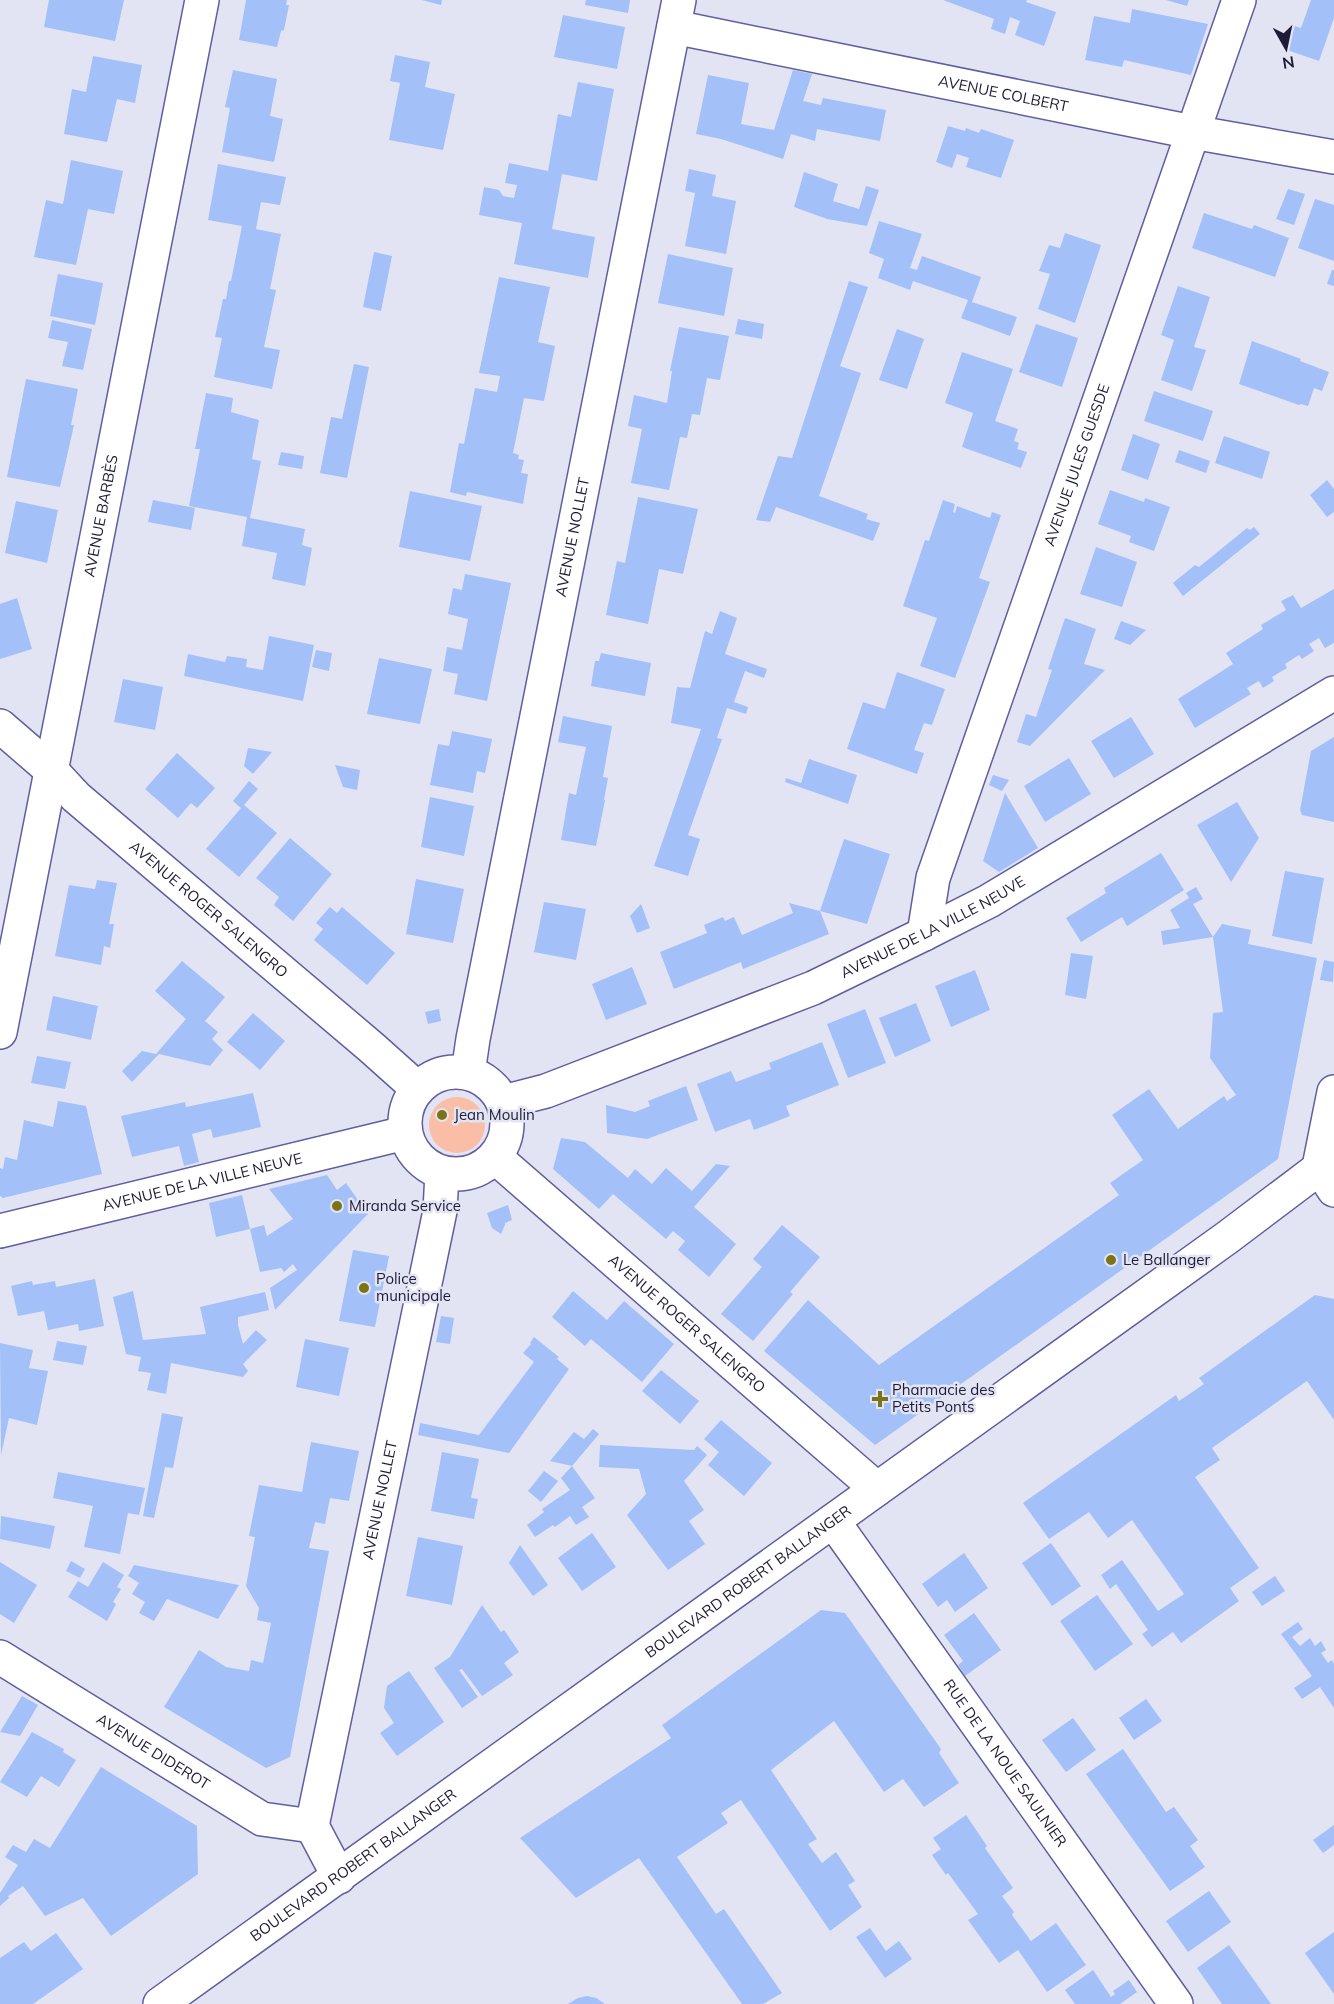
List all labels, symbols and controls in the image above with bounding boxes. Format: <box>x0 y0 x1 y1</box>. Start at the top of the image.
north arrow <box>1256 18 1316 78</box>
text: N <box>1281 52 1296 74</box>
street label: AVENUE COLBERT <box>937 71 1070 116</box>
street label: AVENUE JULES GUESDE <box>1039 381 1114 549</box>
street label: AVENUE BARBÈS <box>79 453 122 578</box>
street label: AVENUE NOLLET <box>551 476 593 598</box>
street label: AVENUE ROGER SALENGRO <box>126 836 292 982</box>
street label: AVENUE DE LA VILLE NEUVE <box>837 871 1029 982</box>
place label: Jean Moulin <box>454 1105 535 1124</box>
marker: Jean Moulin <box>435 1108 449 1122</box>
street label: AVENUE DE LA VILLE NEUVE <box>100 1148 304 1215</box>
place label: Miranda Service <box>349 1196 461 1215</box>
marker: Miranda Service <box>330 1199 344 1213</box>
street label: AVENUE ROGER SALENGRO <box>605 1250 769 1397</box>
place label: Le Ballanger <box>1123 1250 1211 1269</box>
marker: Le Ballanger <box>1104 1253 1118 1267</box>
place label: Police municipale <box>376 1269 451 1305</box>
marker: Police municipale <box>357 1281 371 1295</box>
place label: Pharmacie des Petits Ponts <box>892 1380 995 1416</box>
marker: Pharmacie des Petits Ponts <box>873 1392 887 1406</box>
street label: AVENUE NOLLET <box>358 1439 401 1561</box>
street label: BOULEVARD ROBERT BALLANGER <box>641 1501 855 1662</box>
street label: RUE DE LA NOUE SAULNIER <box>939 1675 1071 1850</box>
street label: AVENUE DIDEROT <box>93 1709 214 1793</box>
street label: BOULEVARD ROBERT BALLANGER <box>246 1784 460 1945</box>

